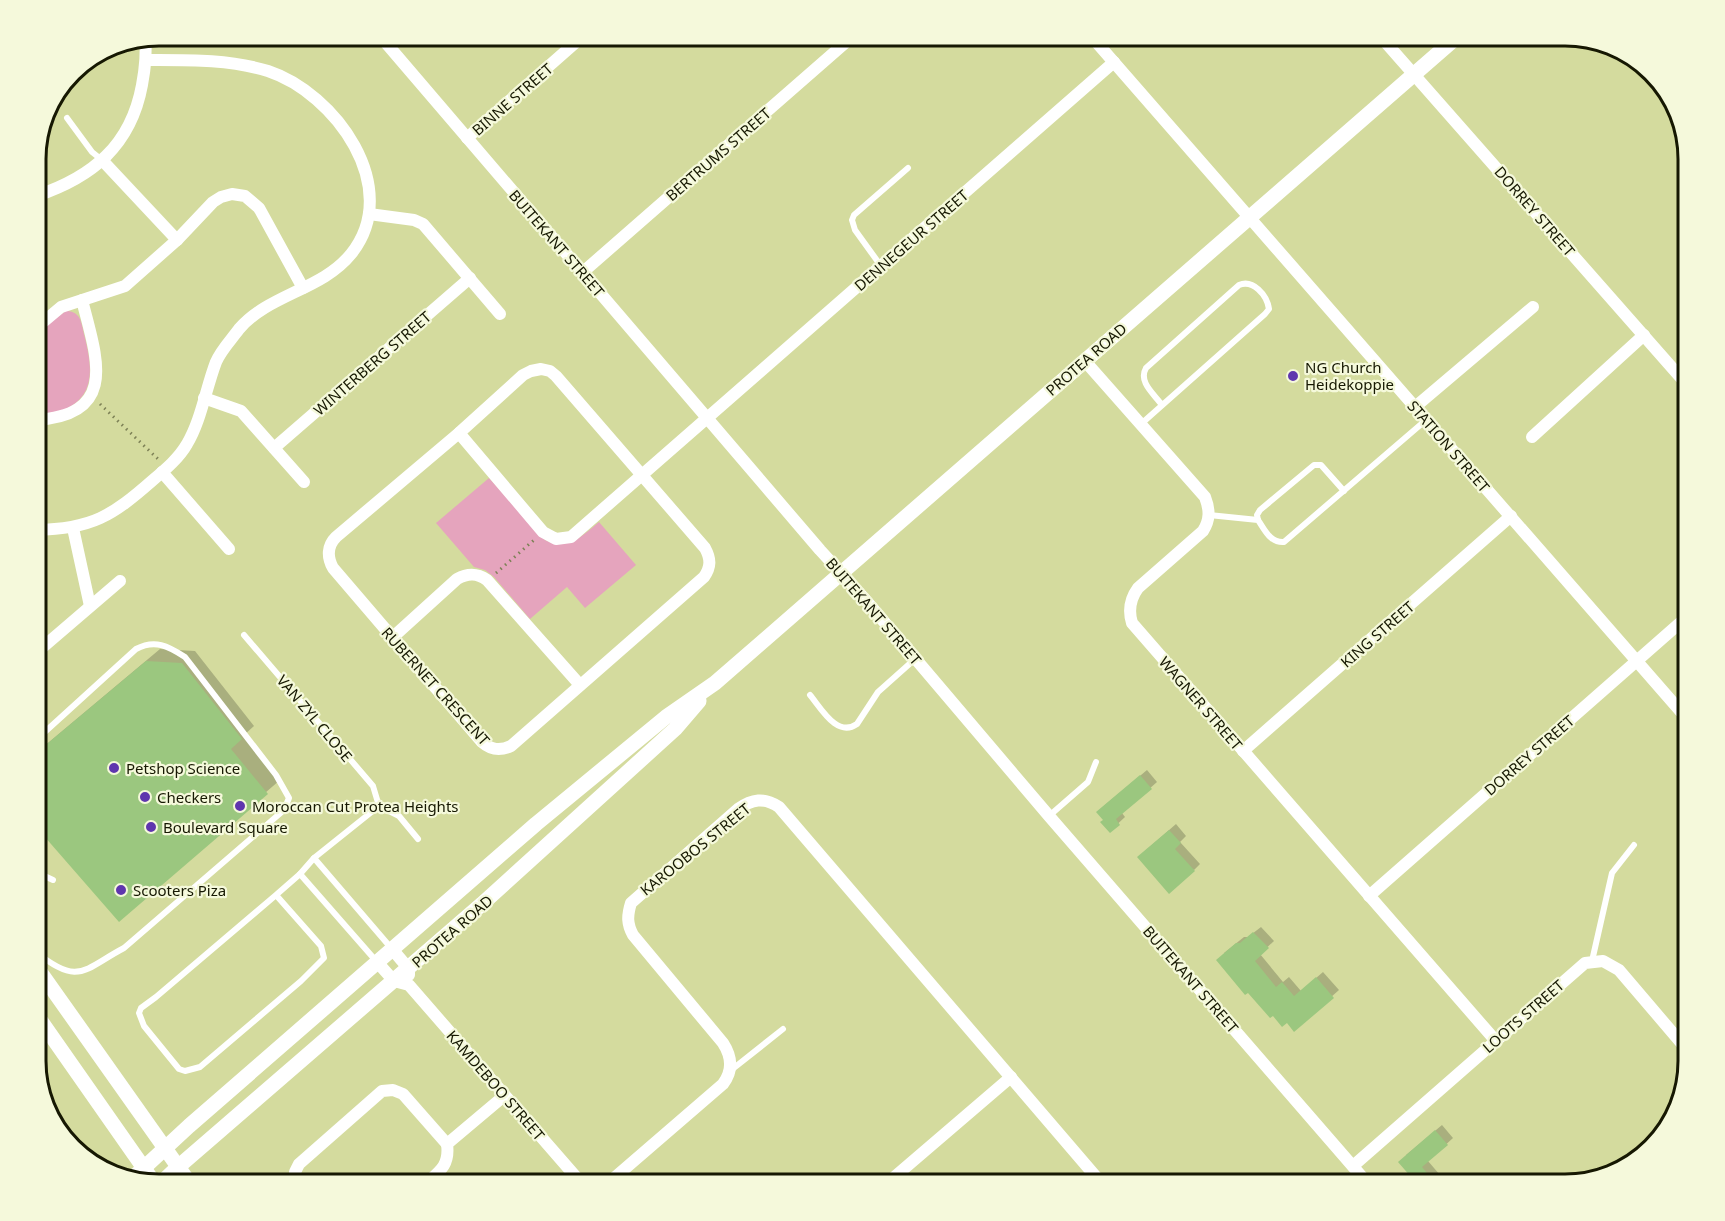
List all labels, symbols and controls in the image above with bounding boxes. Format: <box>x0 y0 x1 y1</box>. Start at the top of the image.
street label: BINNE STREET <box>467 58 557 140</box>
street label: BERTRUMS STREET <box>661 102 775 205</box>
street label: DORREY STREET <box>1490 162 1580 261</box>
street label: BUITEKANT STREET <box>505 185 610 301</box>
street label: DENNEGEUR STREET <box>850 185 973 295</box>
street label: WINTERBERG STREET <box>309 306 436 420</box>
street label: PROTEA ROAD <box>1041 318 1131 400</box>
place label: NG Church Heidekoppie <box>1305 357 1394 394</box>
marker: NG Church Heidekoppie <box>1286 369 1300 383</box>
street label: STATION STREET <box>1404 396 1495 497</box>
street label: BUITEKANT STREET <box>822 553 927 669</box>
street label: KING STREET <box>1336 596 1419 672</box>
street label: RUBERNET CRESCENT <box>377 623 495 750</box>
street label: WAGNER STREET <box>1155 652 1248 754</box>
street label: VAN ZYL CLOSE <box>273 670 357 766</box>
street label: DORREY STREET <box>1480 710 1579 800</box>
place label: Petshop Science <box>126 758 240 778</box>
marker: Petshop Science <box>107 761 121 775</box>
place label: Checkers <box>157 787 221 807</box>
marker: Checkers <box>138 790 152 804</box>
place label: Moroccan Cut Protea Heights <box>252 796 458 816</box>
street label: KAROOBOS STREET <box>636 798 755 900</box>
marker: Moroccan Cut Protea Heights <box>233 799 247 813</box>
place label: Boulevard Square <box>163 817 288 837</box>
marker: Boulevard Square <box>144 820 158 834</box>
place label: Scooters Piza <box>133 880 226 900</box>
marker: Scooters Piza <box>114 883 128 897</box>
street label: PROTEA ROAD <box>407 890 497 972</box>
street label: BUITEKANT STREET <box>1139 921 1244 1037</box>
street label: LOOTS STREET <box>1478 975 1569 1057</box>
street label: KAMDEBOO STREET <box>443 1026 550 1145</box>

